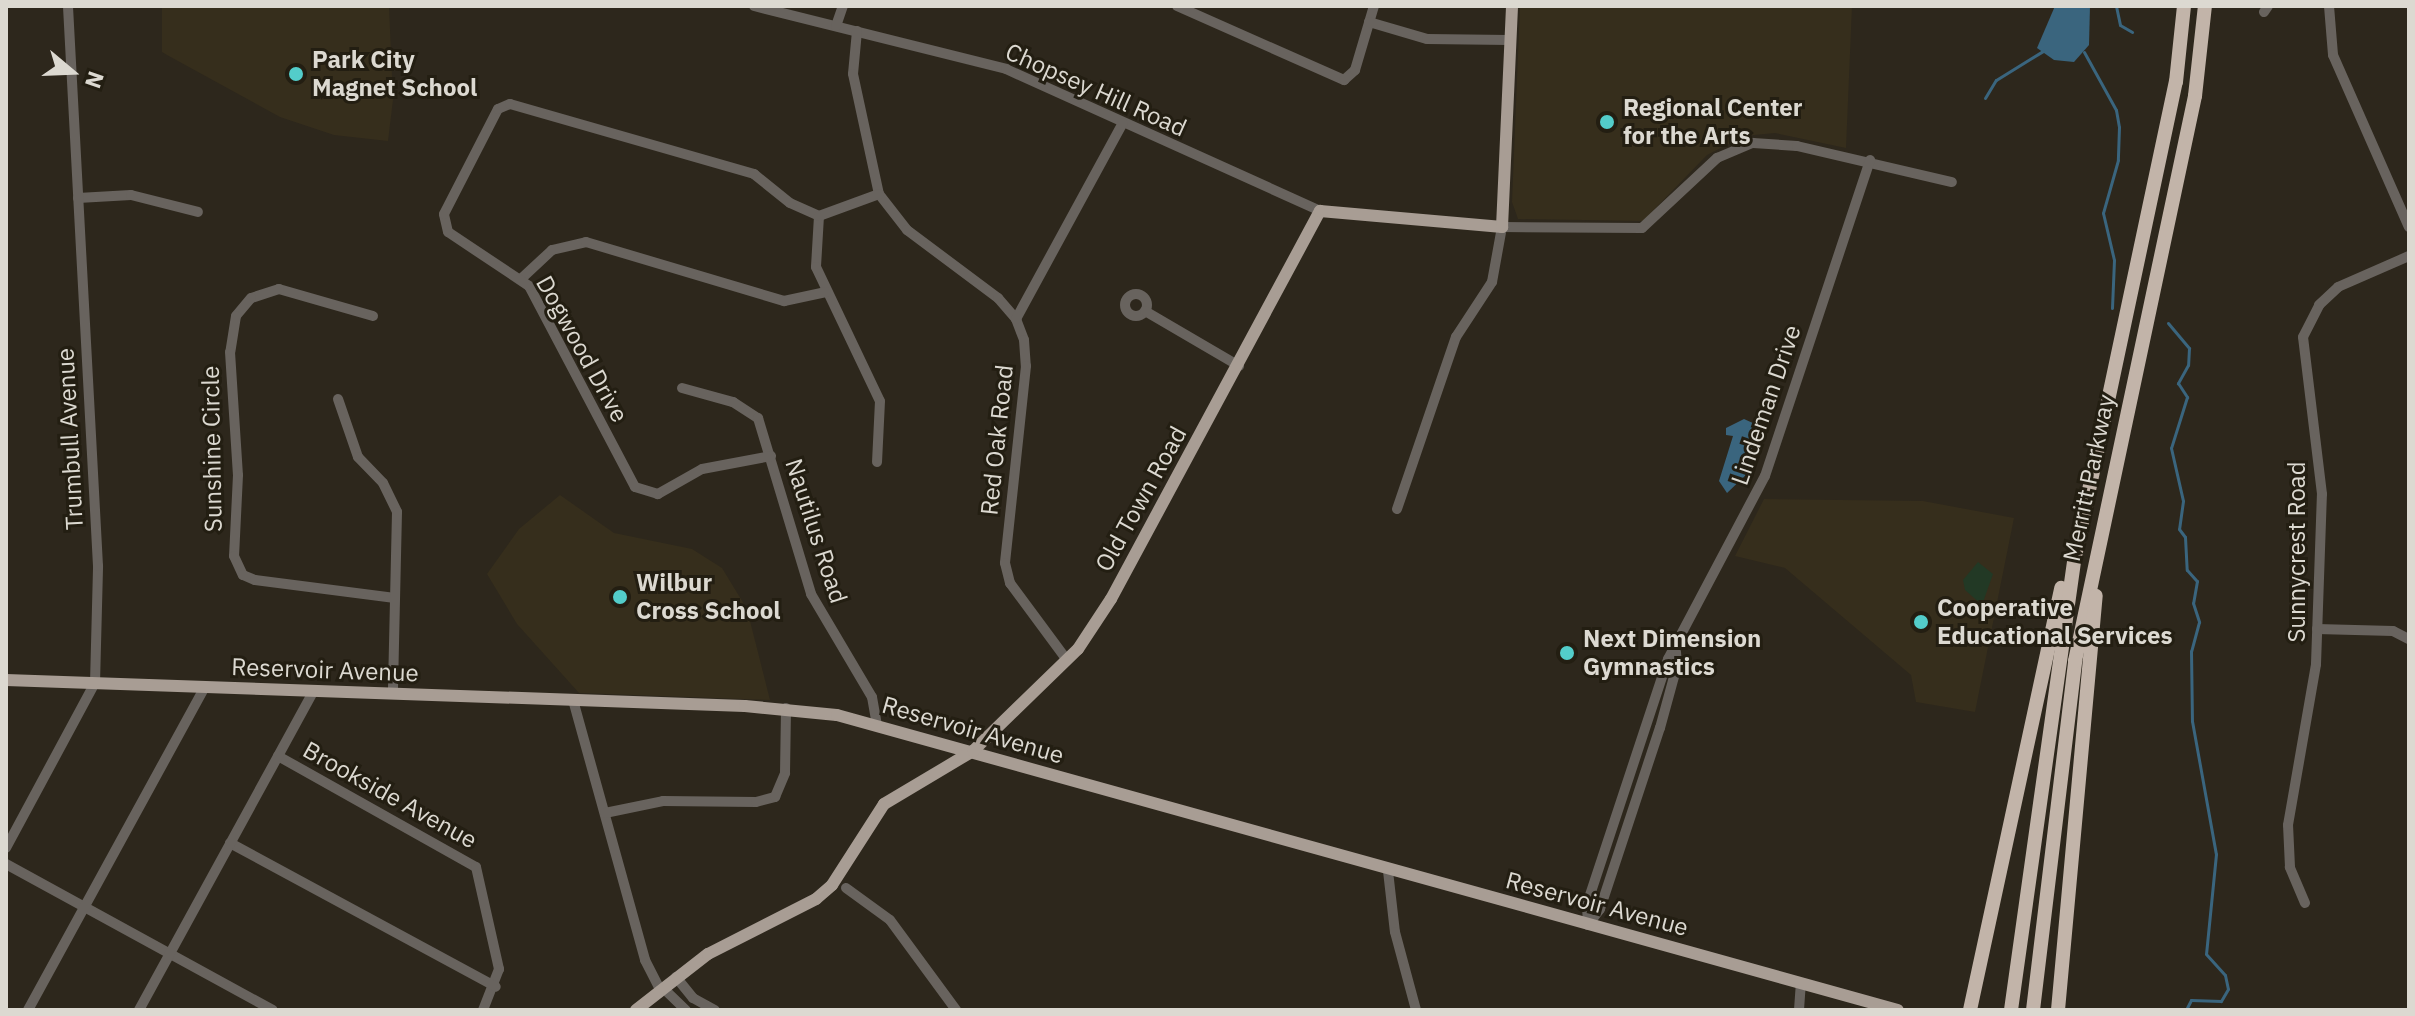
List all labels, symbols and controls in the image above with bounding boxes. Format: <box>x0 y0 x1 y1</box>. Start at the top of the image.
north arrow <box>32 32 112 112</box>
street label: Chopsey Hill Road <box>1001 37 1191 143</box>
place label: Park City Magnet School <box>312 46 477 102</box>
marker: Park City Magnet School <box>287 65 305 83</box>
text: N <box>79 68 111 92</box>
place label: Regional Center for the Arts <box>1623 94 1803 150</box>
marker: Regional Center for the Arts <box>1598 113 1616 131</box>
street label: Dogwood Drive <box>530 271 634 427</box>
street label: Lindeman Drive <box>1725 321 1807 489</box>
street label: Trumbull Avenue <box>51 347 89 531</box>
street label: Red Oak Road <box>975 363 1019 517</box>
street label: Sunshine Circle <box>196 366 228 532</box>
street label: Merritt Parkway <box>2057 392 2121 564</box>
street label: Old Town Road <box>1089 421 1193 577</box>
street label: Nautilus Road <box>779 455 853 607</box>
street label: Sunnycrest Road <box>2283 461 2311 643</box>
place label: Wilbur Cross School <box>636 569 780 625</box>
marker: Wilbur Cross School <box>611 588 629 606</box>
place label: Cooperative Educational Services <box>1937 594 2173 650</box>
marker: Cooperative Educational Services <box>1912 613 1930 631</box>
place label: Next Dimension Gymnastics <box>1583 625 1761 681</box>
marker: Next Dimension Gymnastics <box>1558 644 1576 662</box>
street label: Reservoir Avenue <box>231 652 419 688</box>
street label: Reservoir Avenue <box>879 690 1067 770</box>
street label: Brookside Avenue <box>298 735 482 855</box>
street label: Reservoir Avenue <box>1503 866 1691 942</box>

